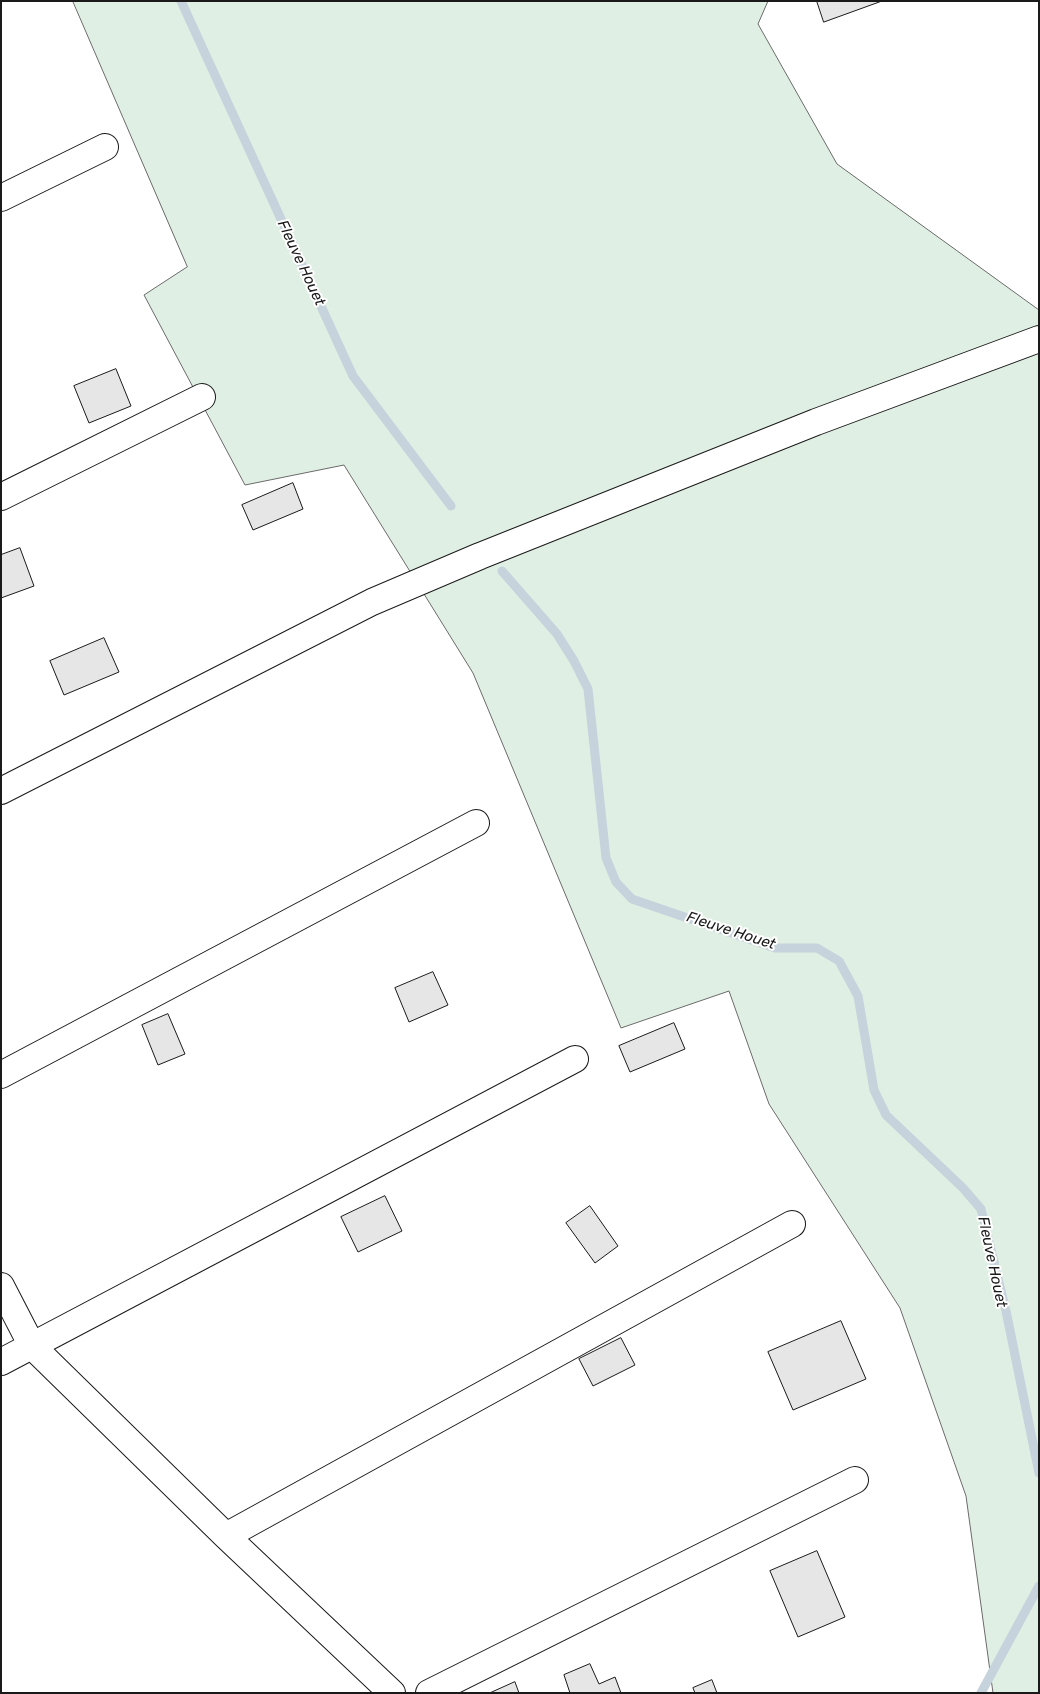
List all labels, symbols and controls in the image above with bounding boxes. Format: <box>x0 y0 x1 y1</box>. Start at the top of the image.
water label: Fleuve Houet <box>273 217 329 309</box>
water label: Fleuve Houet <box>684 908 778 954</box>
water label: Fleuve Houet <box>974 1215 1010 1309</box>

